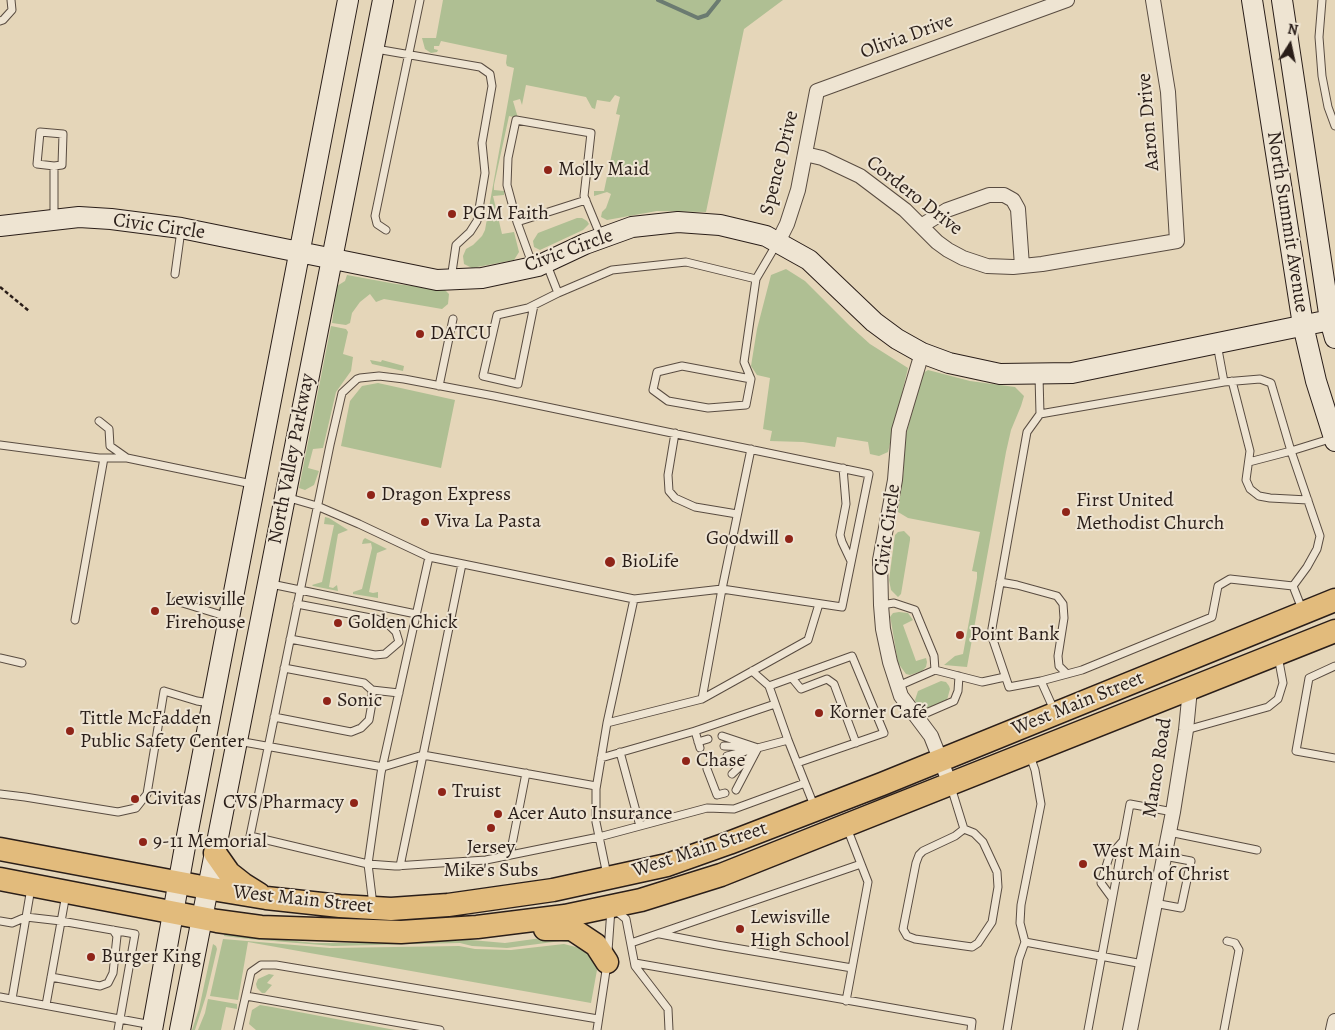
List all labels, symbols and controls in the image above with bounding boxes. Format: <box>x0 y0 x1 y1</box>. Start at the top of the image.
street label: Olivia Drive <box>857 9 957 65</box>
text: N <box>1286 19 1299 40</box>
north arrow <box>1265 20 1315 70</box>
street label: Aaron Drive <box>1133 72 1165 172</box>
street label: Spence Drive <box>755 108 805 218</box>
street label: North Summit Avenue <box>1261 130 1313 314</box>
street label: Cordero Drive <box>861 151 967 241</box>
place label: Molly Maid <box>558 158 650 182</box>
marker: Molly Maid <box>542 164 554 176</box>
place label: PGM Faith <box>462 202 549 226</box>
marker: PGM Faith <box>446 208 458 220</box>
street label: Civic Circle <box>112 209 206 245</box>
street label: Civic Circle <box>522 224 616 278</box>
place label: DATCU <box>430 322 492 346</box>
marker: DATCU <box>414 328 426 340</box>
street label: North Valley Parkway <box>264 372 320 546</box>
place label: Dragon Express <box>381 483 511 507</box>
street label: Civic Circle <box>870 483 906 577</box>
marker: Dragon Express <box>365 489 377 501</box>
place label: First United Methodist Church <box>1076 489 1224 536</box>
marker: First United Methodist Church <box>1060 506 1072 518</box>
place label: Viva La Pasta <box>435 510 541 534</box>
marker: Viva La Pasta <box>419 516 431 528</box>
place label: Goodwill <box>706 527 779 551</box>
marker: Goodwill <box>783 533 795 545</box>
place label: BioLife <box>621 550 679 574</box>
marker: BioLife <box>603 555 617 569</box>
place label: Lewisville Firehouse <box>165 588 245 635</box>
marker: Lewisville Firehouse <box>149 605 161 617</box>
place label: Golden Chick <box>348 611 458 635</box>
marker: Golden Chick <box>332 617 344 629</box>
place label: Point Bank <box>970 623 1059 647</box>
marker: Point Bank <box>954 629 966 641</box>
street label: West Main Street <box>1008 667 1148 741</box>
place label: Sonic <box>337 689 382 713</box>
marker: Sonic <box>321 695 333 707</box>
place label: Korner Café <box>829 701 927 725</box>
place label: Tittle McFadden Public Safety Center <box>80 707 244 754</box>
marker: Korner Café <box>813 707 825 719</box>
street label: Manco Road <box>1138 716 1178 820</box>
marker: Tittle McFadden Public Safety Center <box>64 725 76 737</box>
place label: Chase <box>696 749 746 773</box>
marker: Chase <box>680 755 692 767</box>
place label: Truist <box>452 780 501 804</box>
marker: Truist <box>436 786 448 798</box>
place label: Civitas <box>145 787 201 811</box>
place label: CVS Pharmacy <box>223 791 344 815</box>
marker: Civitas <box>129 793 141 805</box>
marker: CVS Pharmacy <box>348 797 360 809</box>
place label: Acer Auto Insurance <box>508 802 672 826</box>
marker: Acer Auto Insurance <box>492 808 504 820</box>
street label: West Main Street <box>629 817 771 883</box>
marker: Jersey Mike's Subs <box>485 822 497 834</box>
place label: 9-11 Memorial <box>153 830 267 854</box>
marker: 9-11 Memorial <box>137 836 149 848</box>
place label: Jersey Mike's Subs <box>443 836 539 883</box>
place label: West Main Church of Christ <box>1093 840 1229 887</box>
marker: West Main Church of Christ <box>1077 858 1089 870</box>
street label: West Main Street <box>232 881 374 919</box>
place label: Lewisville High School <box>750 906 849 953</box>
marker: Lewisville High School <box>734 923 746 935</box>
place label: Burger King <box>101 945 201 969</box>
marker: Burger King <box>85 951 97 963</box>

